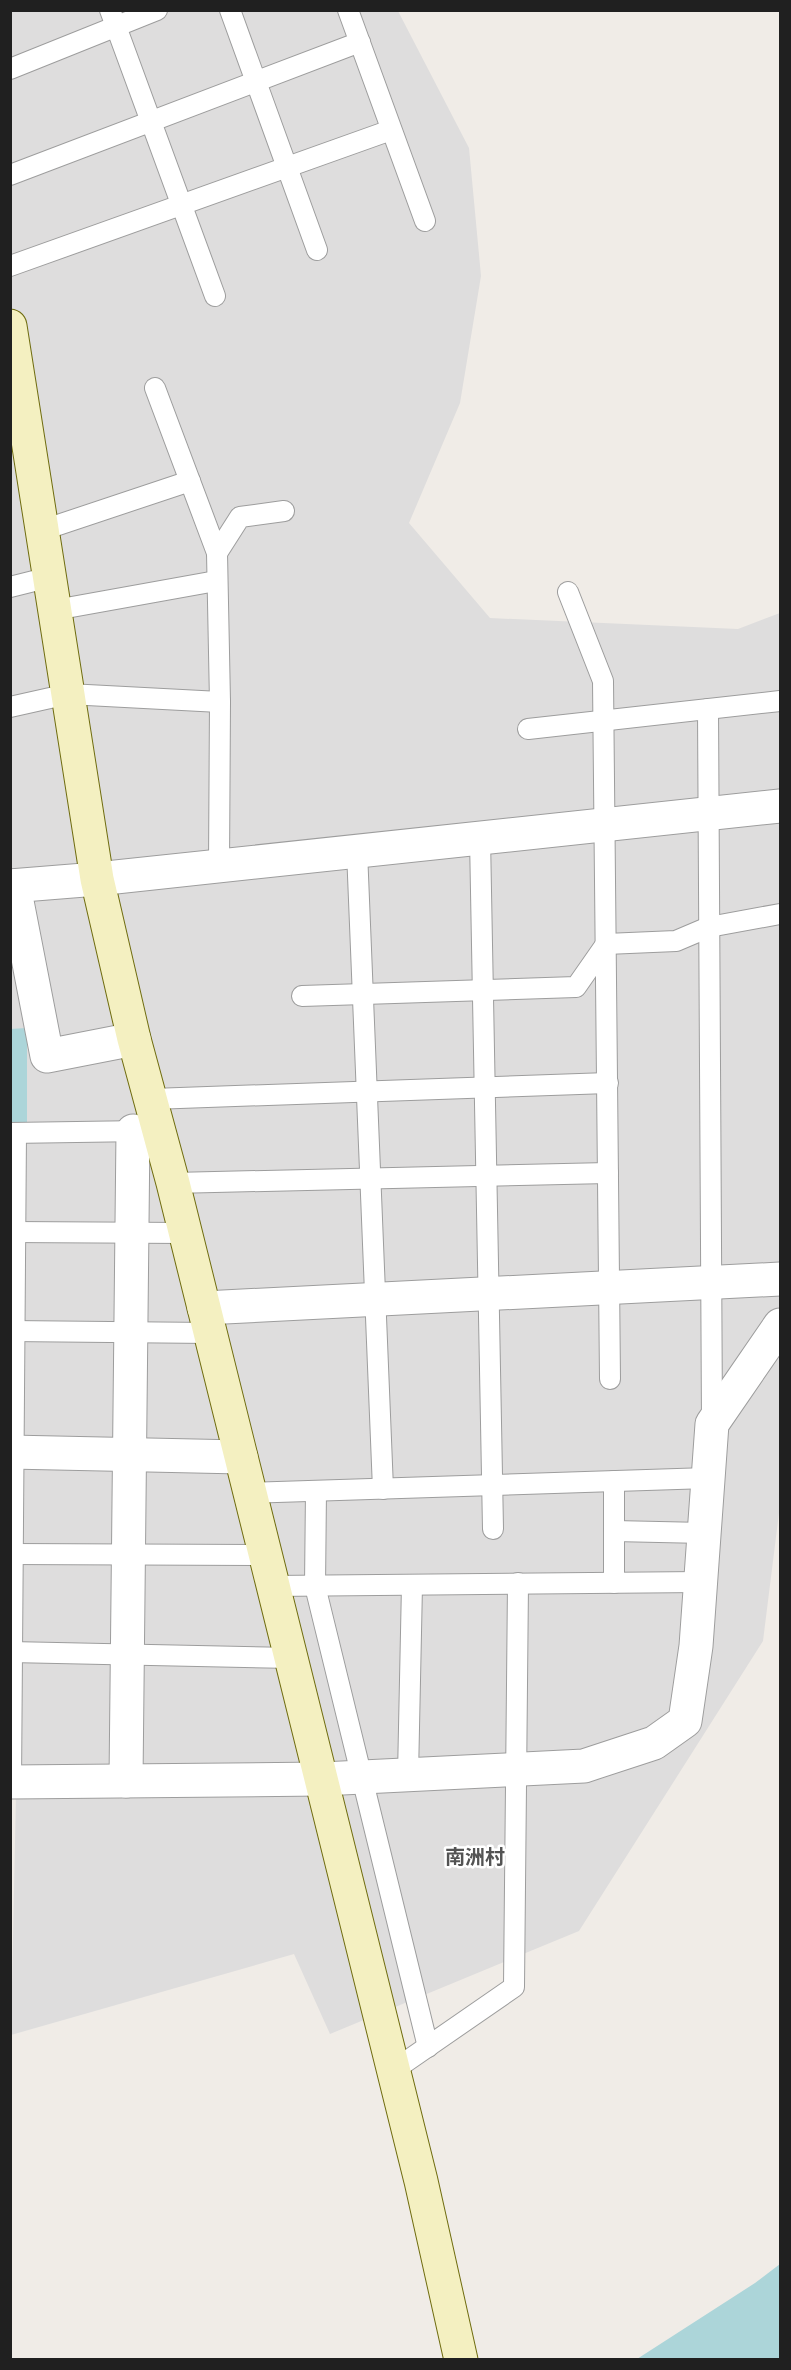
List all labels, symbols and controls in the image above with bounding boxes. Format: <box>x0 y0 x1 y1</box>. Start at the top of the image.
district label: 南洲村 <box>445 1846 505 1872</box>

